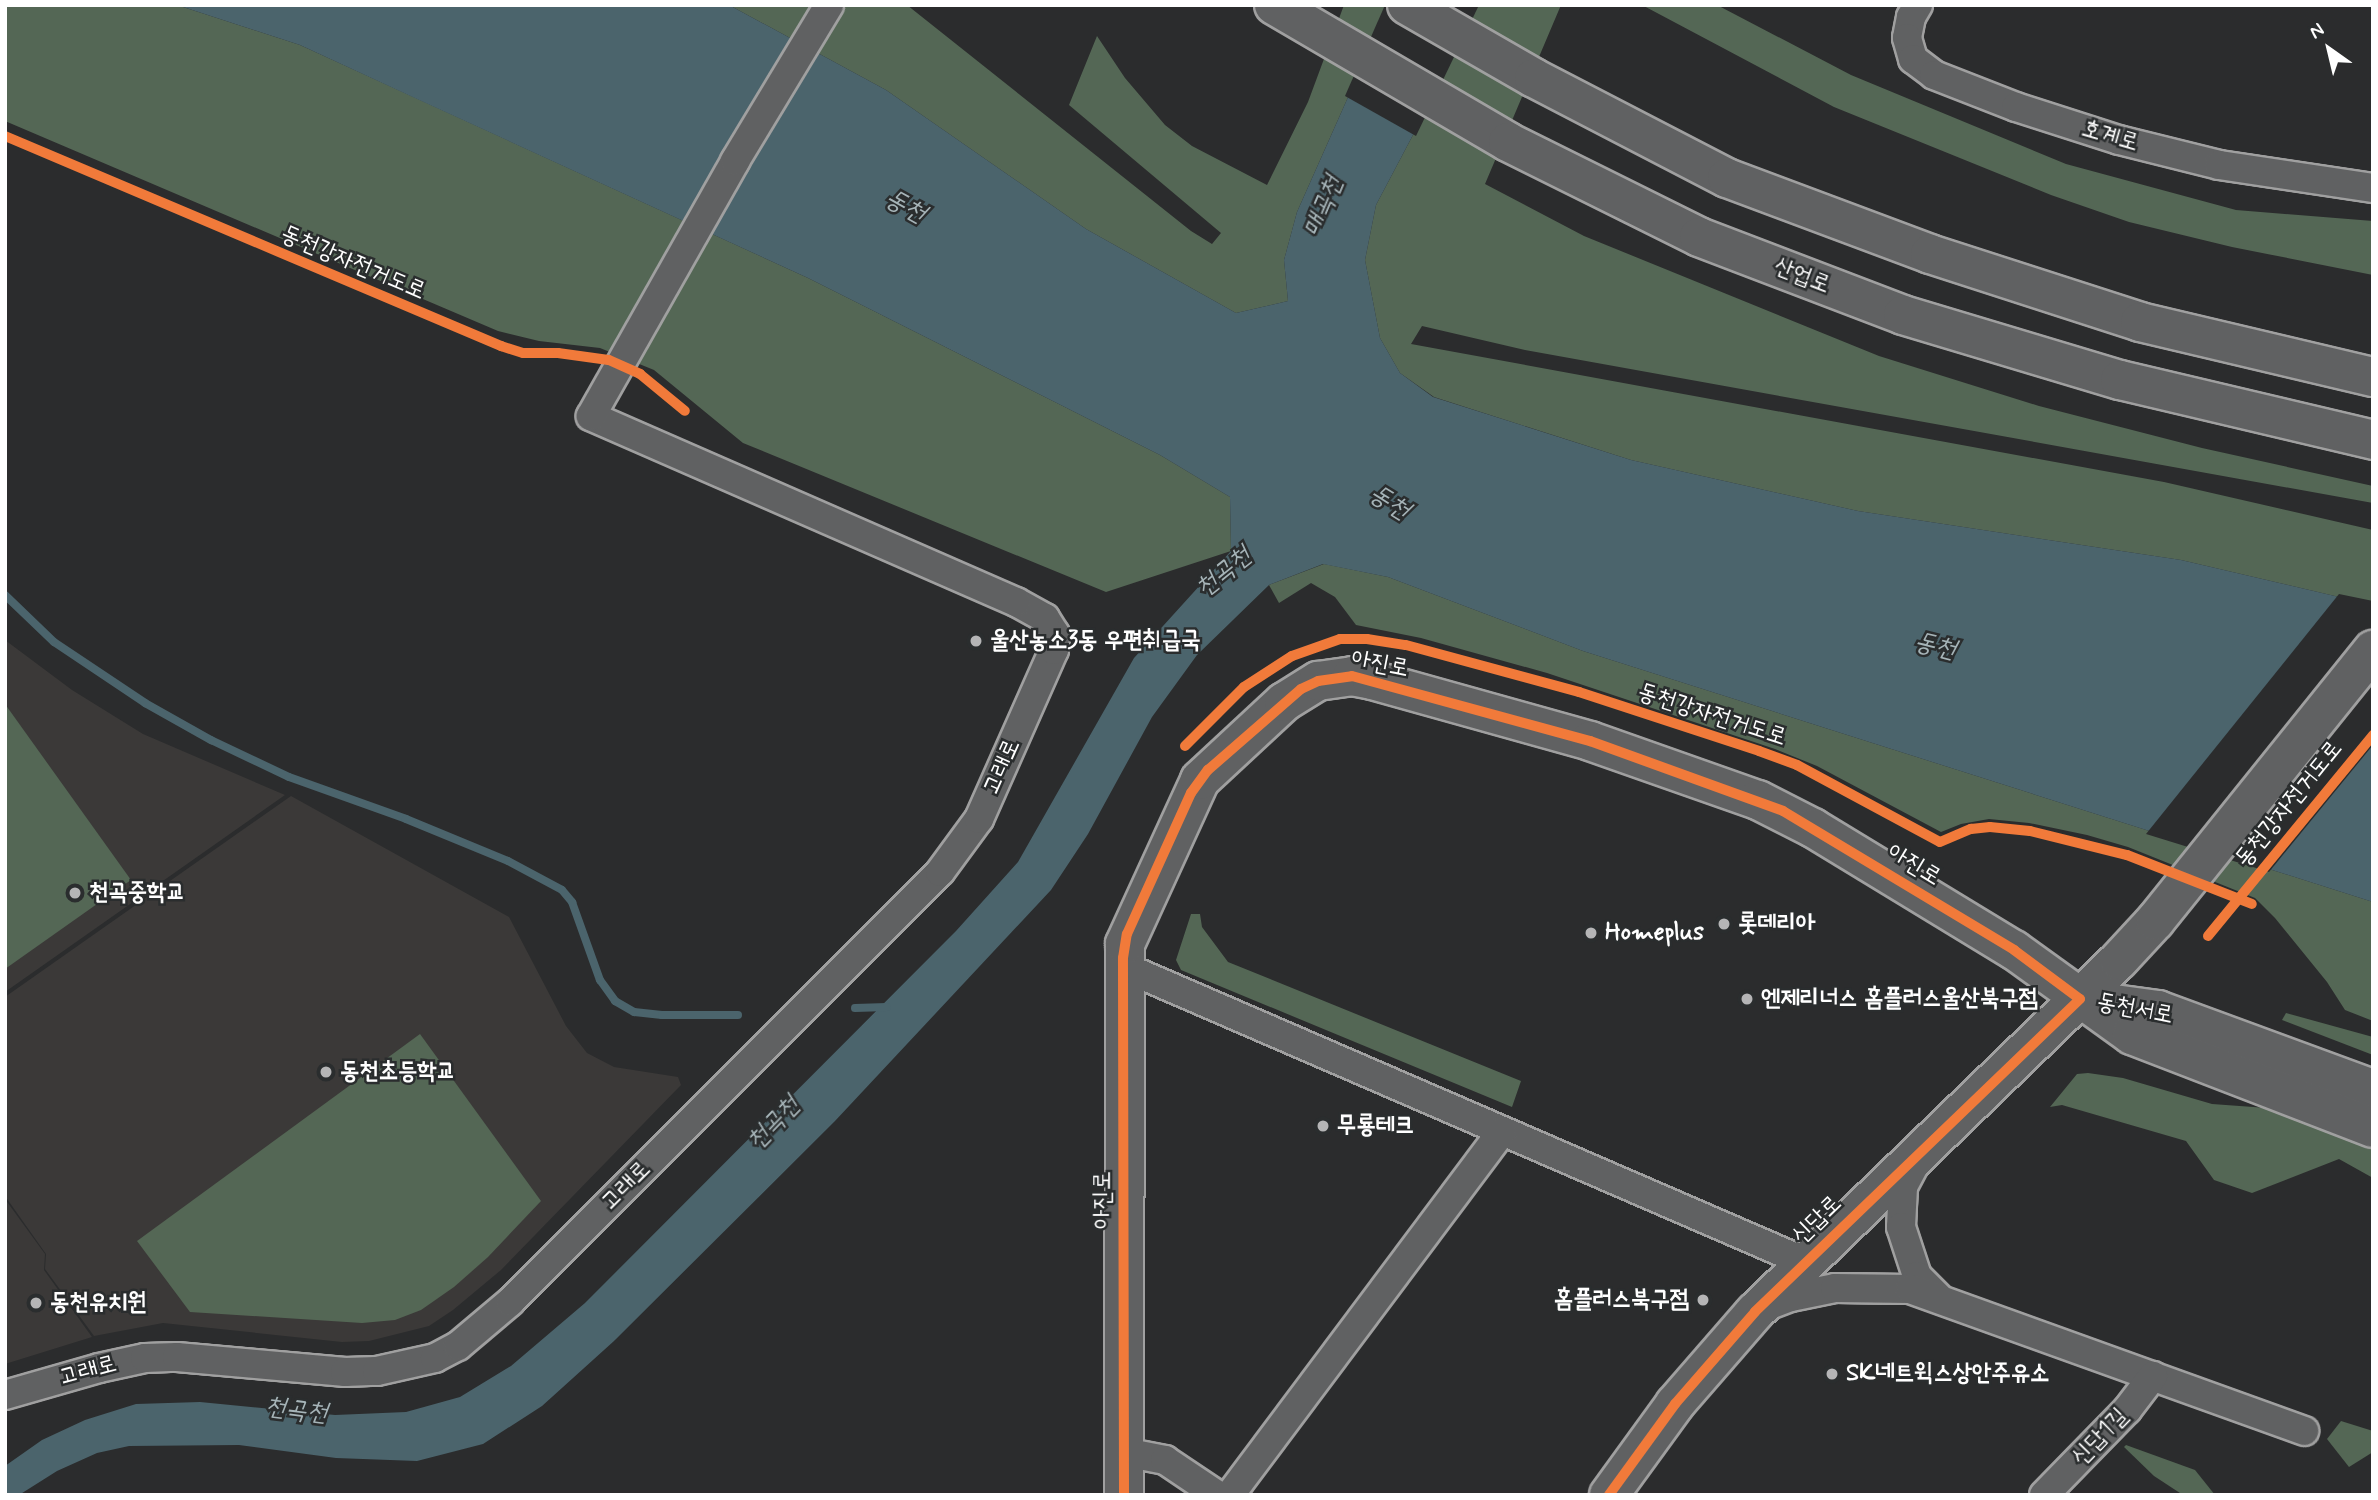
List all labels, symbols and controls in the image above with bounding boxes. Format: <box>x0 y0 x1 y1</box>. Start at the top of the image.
north arrow <box>2294 14 2364 84</box>
text: N <box>2305 17 2329 45</box>
street label: 호계로 <box>2078 114 2142 158</box>
water label: 매곡천 <box>1297 172 1351 242</box>
water label: 동천 <box>879 183 931 231</box>
street label: 동천강자전거도로 <box>276 220 430 306</box>
street label: 산업로 <box>1770 252 1834 300</box>
water label: 동천 <box>1363 479 1415 527</box>
water label: 천곡천 <box>1190 541 1258 605</box>
place label: 울산농소3동 우편취급국 <box>990 627 1200 655</box>
water label: 동천 <box>1911 627 1959 667</box>
marker: 울산농소3동 우편취급국 <box>968 633 984 649</box>
street label: 아진로 <box>1349 644 1411 684</box>
street label: 동천강자전거도로 <box>1634 677 1790 753</box>
street label: 고래로 <box>977 735 1027 799</box>
street label: 동천강자전거도로 <box>2229 735 2349 873</box>
street label: 아진로 <box>1882 838 1946 892</box>
place label: 천곡중학교 <box>89 879 186 907</box>
marker: 천곡중학교 <box>67 885 83 901</box>
place label: 롯데리아 <box>1738 910 1815 938</box>
marker: 롯데리아 <box>1716 916 1732 932</box>
place label: Homeplus <box>1605 919 1704 947</box>
marker: Homeplus <box>1583 925 1599 941</box>
place label: 엔제리너스 홈플러스울산북구점 <box>1761 985 2038 1013</box>
street label: 동천서로 <box>2094 987 2176 1031</box>
marker: 엔제리너스 홈플러스울산북구점 <box>1739 991 1755 1007</box>
place label: 동천초등학교 <box>340 1058 456 1086</box>
marker: 동천초등학교 <box>318 1064 334 1080</box>
water label: 천곡천 <box>741 1091 807 1157</box>
place label: 무룡테크 <box>1337 1112 1414 1140</box>
marker: 무룡테크 <box>1315 1118 1331 1134</box>
street label: 고래로 <box>595 1155 657 1217</box>
street label: 아진로 <box>1089 1171 1117 1229</box>
street label: 신답로 <box>1786 1190 1848 1250</box>
place label: 홈플러스북구점 <box>1554 1286 1689 1314</box>
place label: 동천유치원 <box>50 1289 147 1317</box>
marker: 홈플러스북구점 <box>1695 1292 1711 1308</box>
marker: 동천유치원 <box>28 1295 44 1311</box>
street label: 고래로 <box>56 1350 120 1392</box>
place label: SK네트윅스상안주유소 <box>1846 1360 2049 1388</box>
marker: SK네트윅스상안주유소 <box>1824 1366 1840 1382</box>
water label: 천곡천 <box>263 1392 329 1430</box>
street label: 신답1길 <box>2066 1402 2134 1472</box>

